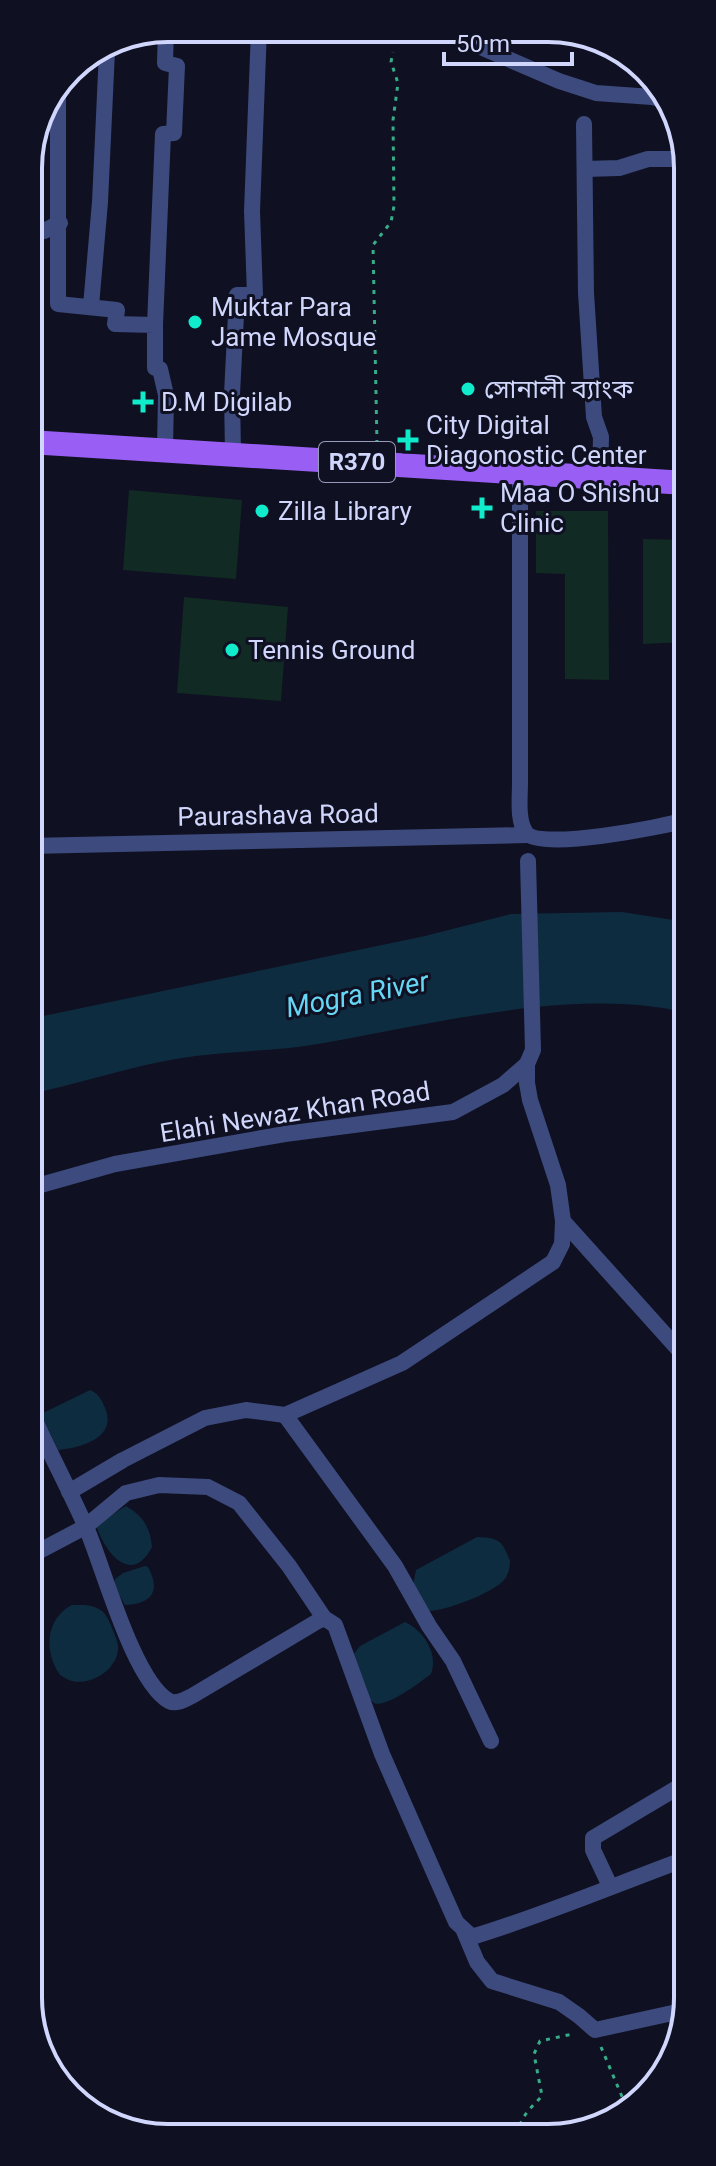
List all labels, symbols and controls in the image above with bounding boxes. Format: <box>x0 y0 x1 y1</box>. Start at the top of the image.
scale bar <box>444 16 572 66</box>
text: 50 m <box>456 30 510 58</box>
place label: Muktar Para Jame Mosque <box>211 292 376 352</box>
marker: Muktar Para Jame Mosque <box>186 313 204 331</box>
place label: সোনালী ব্যাংক <box>484 374 634 404</box>
marker: সোনালী ব্যাংক <box>459 380 477 398</box>
place label: D.M Digilab <box>161 387 292 417</box>
marker: D.M Digilab <box>132 391 154 413</box>
place label: City Digital Diagonostic Center <box>426 410 647 470</box>
marker: City Digital Diagonostic Center <box>397 429 419 451</box>
road number: R370 <box>319 442 395 482</box>
place label: Maa O Shishu Clinic <box>500 478 660 538</box>
place label: Zilla Library <box>278 496 412 526</box>
marker: Maa O Shishu Clinic <box>471 497 493 519</box>
marker: Zilla Library <box>253 502 271 520</box>
place label: Tennis Ground <box>248 635 415 665</box>
marker: Tennis Ground <box>223 641 241 659</box>
street label: Paurashava Road <box>177 798 379 832</box>
water label: Mogra River <box>283 964 432 1024</box>
street label: Elahi Newaz Khan Road <box>158 1076 432 1148</box>

